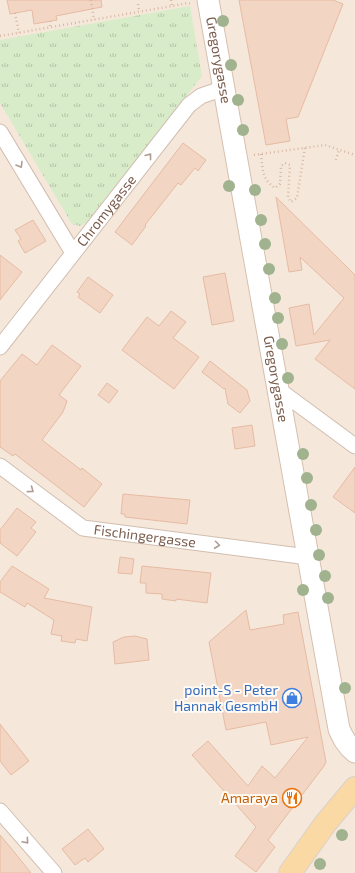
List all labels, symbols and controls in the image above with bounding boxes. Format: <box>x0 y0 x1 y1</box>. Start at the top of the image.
street label: Gregorygasse <box>203 15 235 105</box>
one-way arrow <box>144 154 151 161</box>
one-way arrow <box>15 161 23 168</box>
street label: Chromygasse <box>73 171 139 250</box>
street label: Gregorygasse <box>260 334 293 423</box>
one-way arrow <box>27 485 34 492</box>
street label: Fischingergasse <box>93 520 197 550</box>
one-way arrow <box>214 540 221 549</box>
place label: point-S - Peter Hannak GesmbH <box>174 681 278 714</box>
shop icon: point-S - Peter Hannak GesmbH <box>281 687 303 709</box>
restaurant icon: Amaraya <box>281 787 303 809</box>
place label: Amaraya <box>221 789 278 806</box>
one-way arrow <box>21 836 28 844</box>

